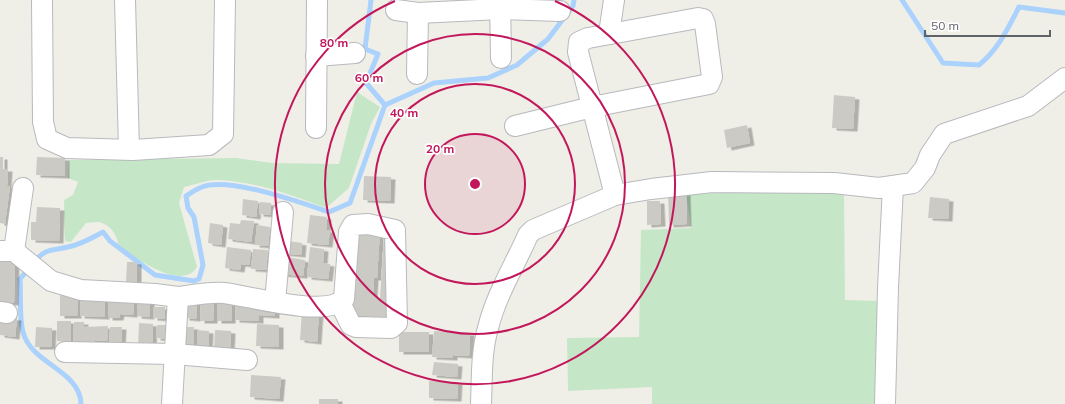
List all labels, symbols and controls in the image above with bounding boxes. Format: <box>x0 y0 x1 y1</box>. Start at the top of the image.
scale bar <box>925 12 1050 38</box>
text: 50 m <box>931 18 959 33</box>
text: 80 m <box>320 35 348 50</box>
text: 60 m <box>355 70 383 85</box>
text: 40 m <box>390 105 418 120</box>
text: 20 m <box>426 141 454 156</box>
centre of rings <box>468 177 482 191</box>

